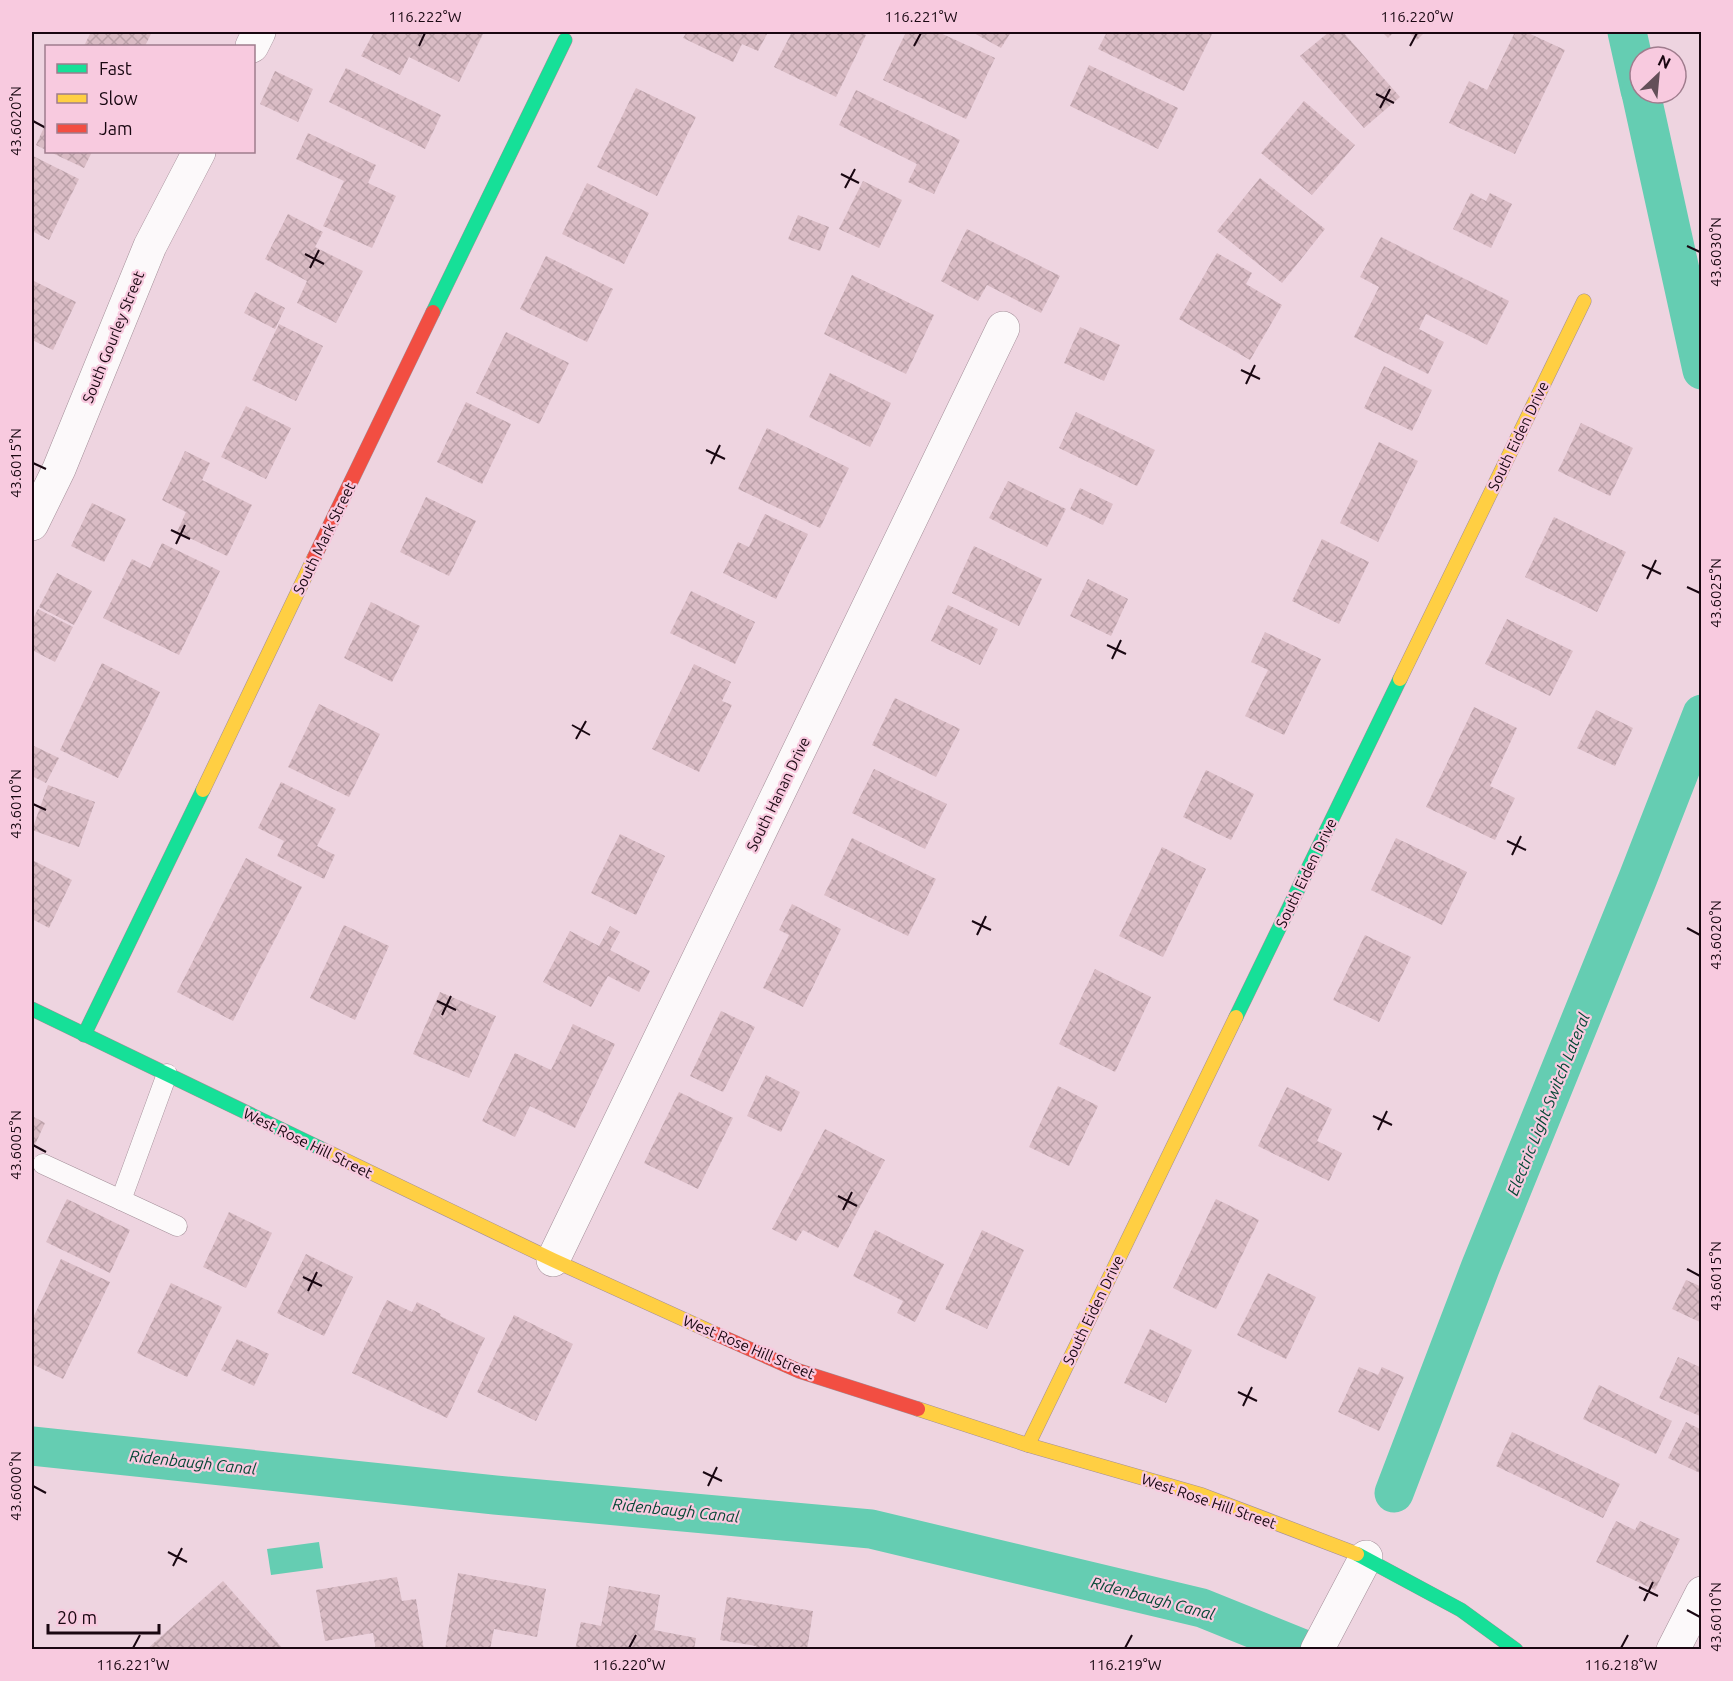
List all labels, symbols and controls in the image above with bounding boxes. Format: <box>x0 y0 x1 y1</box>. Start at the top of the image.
text: 116.222°W <box>388 8 462 25</box>
text: 116.221°W <box>884 8 958 25</box>
text: 116.220°W <box>1380 8 1454 25</box>
legend <box>45 45 255 153</box>
north arrow <box>1628 45 1688 105</box>
text: N <box>1655 51 1674 72</box>
text: Fast <box>99 58 132 78</box>
text: 43.6020°N <box>7 86 24 156</box>
text: Slow <box>99 88 138 108</box>
text: Jam <box>99 118 133 138</box>
text: 43.6030°N <box>1707 217 1724 287</box>
street label: South Gourley Street <box>79 268 147 405</box>
street label: South Eiden Drive <box>1484 378 1552 494</box>
text: 43.6015°N <box>7 428 24 498</box>
street label: South Mark Street <box>290 479 359 597</box>
text: 43.6025°N <box>1707 558 1724 628</box>
street label: South Hanan Drive <box>743 734 813 854</box>
text: 43.6010°N <box>7 769 24 839</box>
street label: South Eiden Drive <box>1272 815 1340 931</box>
text: 43.6020°N <box>1707 900 1724 970</box>
water label: Electric Light Switch Lateral <box>1503 1010 1593 1198</box>
street label: West Rose Hill Street <box>241 1104 375 1182</box>
text: 43.6005°N <box>7 1110 24 1180</box>
text: 43.6015°N <box>1707 1241 1724 1311</box>
street label: South Eiden Drive <box>1059 1252 1127 1368</box>
street label: West Rose Hill Street <box>681 1312 817 1382</box>
water label: Ridenbaugh Canal <box>129 1446 258 1478</box>
text: 43.6000°N <box>7 1451 24 1521</box>
street label: West Rose Hill Street <box>1139 1470 1279 1532</box>
water label: Ridenbaugh Canal <box>612 1494 741 1526</box>
water label: Ridenbaugh Canal <box>1089 1573 1217 1623</box>
text: 43.6010°N <box>1707 1582 1724 1652</box>
scale bar <box>48 1597 159 1635</box>
text: 20 m <box>57 1607 97 1627</box>
text: 116.221°W <box>96 1656 170 1673</box>
text: 116.220°W <box>592 1656 666 1673</box>
text: 116.219°W <box>1088 1656 1162 1673</box>
text: 116.218°W <box>1584 1656 1658 1673</box>

